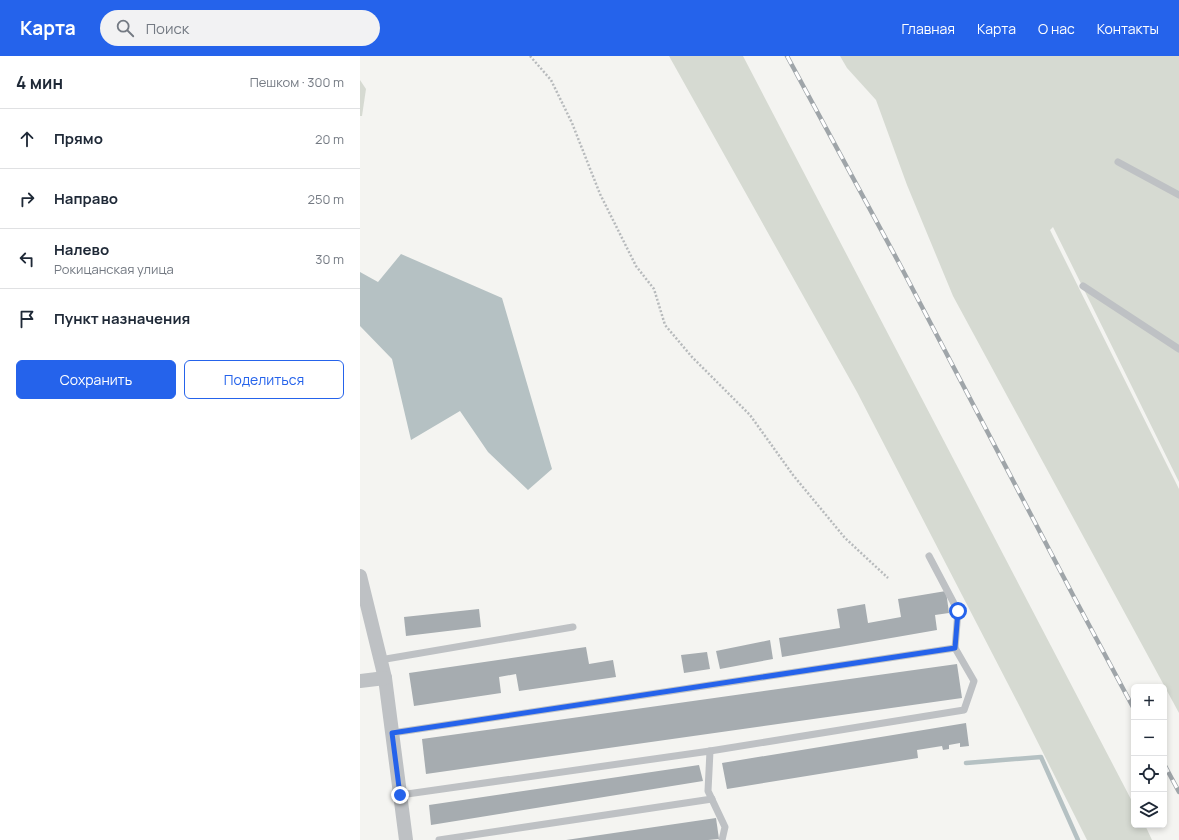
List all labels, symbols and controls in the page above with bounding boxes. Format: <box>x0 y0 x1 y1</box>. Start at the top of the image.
search box <box>100 10 380 46</box>
text: Карта <box>20 15 76 41</box>
icon: search <box>114 17 136 39</box>
text: Поиск <box>146 18 189 39</box>
text: Главная <box>902 19 955 38</box>
text: Карта <box>977 19 1016 38</box>
text: О нас <box>1038 19 1075 38</box>
text: Контакты <box>1097 19 1159 38</box>
text: 4 мин <box>16 71 63 94</box>
text: Пешком · 300 m <box>250 73 344 91</box>
icon: ahead <box>16 128 38 150</box>
text: Прямо <box>54 128 103 149</box>
text: 20 m <box>315 130 344 148</box>
icon: right <box>16 188 38 210</box>
text: Направо <box>54 188 118 209</box>
text: 250 m <box>308 190 344 208</box>
text: Налево <box>54 239 109 260</box>
icon: left <box>16 248 38 270</box>
text: 30 m <box>315 250 344 268</box>
text: Рокицанская улица <box>54 260 174 278</box>
icon: arrive <box>16 308 38 330</box>
text: Пункт назначения <box>54 308 190 329</box>
button: Сохранить <box>16 360 176 399</box>
button: Поделиться <box>184 360 344 399</box>
route start <box>949 602 967 620</box>
map controls <box>1131 684 1167 828</box>
button: + <box>1131 684 1167 720</box>
button: − <box>1131 720 1167 756</box>
button: locate <box>1131 756 1167 792</box>
route end <box>391 786 409 804</box>
button: layers <box>1131 792 1167 828</box>

